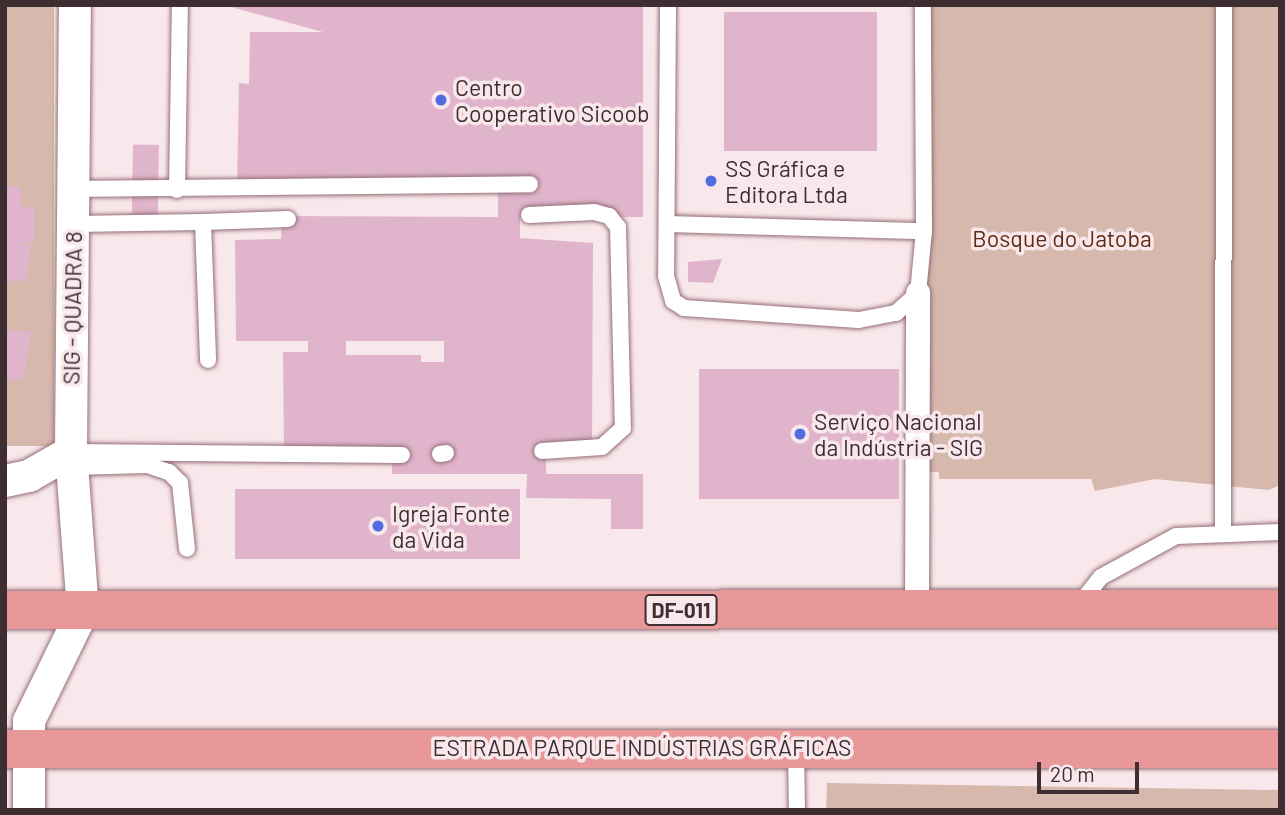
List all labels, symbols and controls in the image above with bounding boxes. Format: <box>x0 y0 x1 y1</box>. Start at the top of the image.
place label: Centro Cooperativo Sicoob <box>455 73 650 127</box>
marker: Centro Cooperativo Sicoob <box>433 92 449 108</box>
place label: SS Gráfica e Editora Ltda <box>725 154 848 208</box>
marker: SS Gráfica e Editora Ltda <box>703 173 719 189</box>
park label: Bosque do Jatoba <box>972 224 1152 252</box>
street label: SIG - QUADRA 8 <box>57 231 87 385</box>
place label: Serviço Nacional da Indústria - SIG <box>814 407 983 461</box>
marker: Serviço Nacional da Indústria - SIG <box>792 426 808 442</box>
place label: Igreja Fonte da Vida <box>392 499 510 553</box>
marker: Igreja Fonte da Vida <box>370 518 386 534</box>
road number: DF-011 <box>644 592 718 628</box>
street label: ESTRADA PARQUE INDÚSTRIAS GRÁFICAS <box>433 733 851 761</box>
scale bar <box>1040 748 1142 792</box>
text: 20 m <box>1050 761 1095 786</box>

